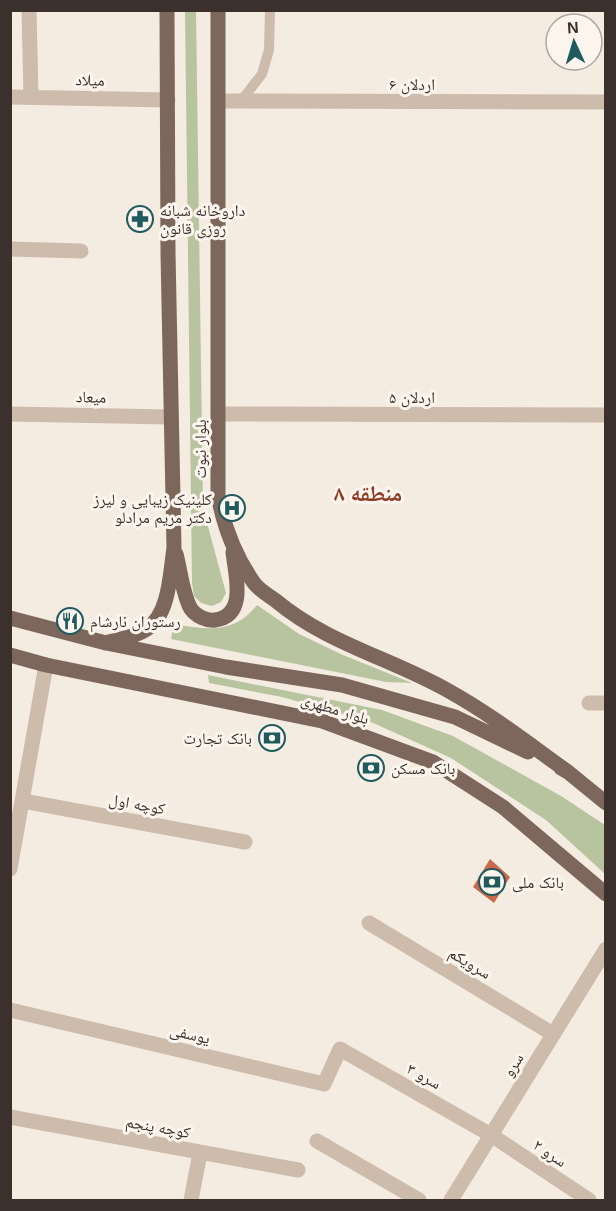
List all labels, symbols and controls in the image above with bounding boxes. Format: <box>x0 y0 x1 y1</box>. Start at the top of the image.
north arrow <box>544 12 604 72</box>
text: N <box>567 19 579 36</box>
street label: میلاد <box>75 71 105 89</box>
street label: اردلان ۶ <box>389 76 435 95</box>
place label: داروخانه شبانه روزی قانون <box>160 202 245 239</box>
pharmacy icon: داروخانه شبانه روزی قانون <box>125 204 155 234</box>
street label: میعاد <box>76 388 106 406</box>
street label: اردلان ۵ <box>389 389 435 408</box>
street label: بلوار نبوت <box>192 419 210 479</box>
district label: منطقه ۸ <box>334 481 402 506</box>
place label: کلینیک زیبایی و لیرز دکتر مریم مرادلو <box>92 491 212 528</box>
hospital icon: کلینیک زیبایی و لیرز دکتر مریم مرادلو <box>217 493 247 523</box>
restaurant icon: رستوران نارشام <box>55 606 85 636</box>
place label: رستوران نارشام <box>90 613 181 632</box>
street label: بلوار مطهری <box>298 691 371 729</box>
bank icon: بانک تجارت <box>257 723 287 753</box>
place label: بانک تجارت <box>184 730 252 748</box>
bank icon: بانک مسکن <box>356 753 386 783</box>
place label: بانک مسکن <box>391 760 455 779</box>
street label: کوچه اول <box>107 791 167 819</box>
bank icon: بانک ملی <box>477 867 507 897</box>
place label: بانک ملی <box>512 874 564 893</box>
street label: سرویکم <box>445 944 494 984</box>
street label: یوسفی <box>168 1021 212 1049</box>
street label: سرو <box>499 1050 528 1080</box>
street label: سرو ۳ <box>404 1060 444 1093</box>
street label: کوچه پنجم <box>124 1113 192 1143</box>
street label: سرو ۲ <box>530 1136 570 1171</box>

